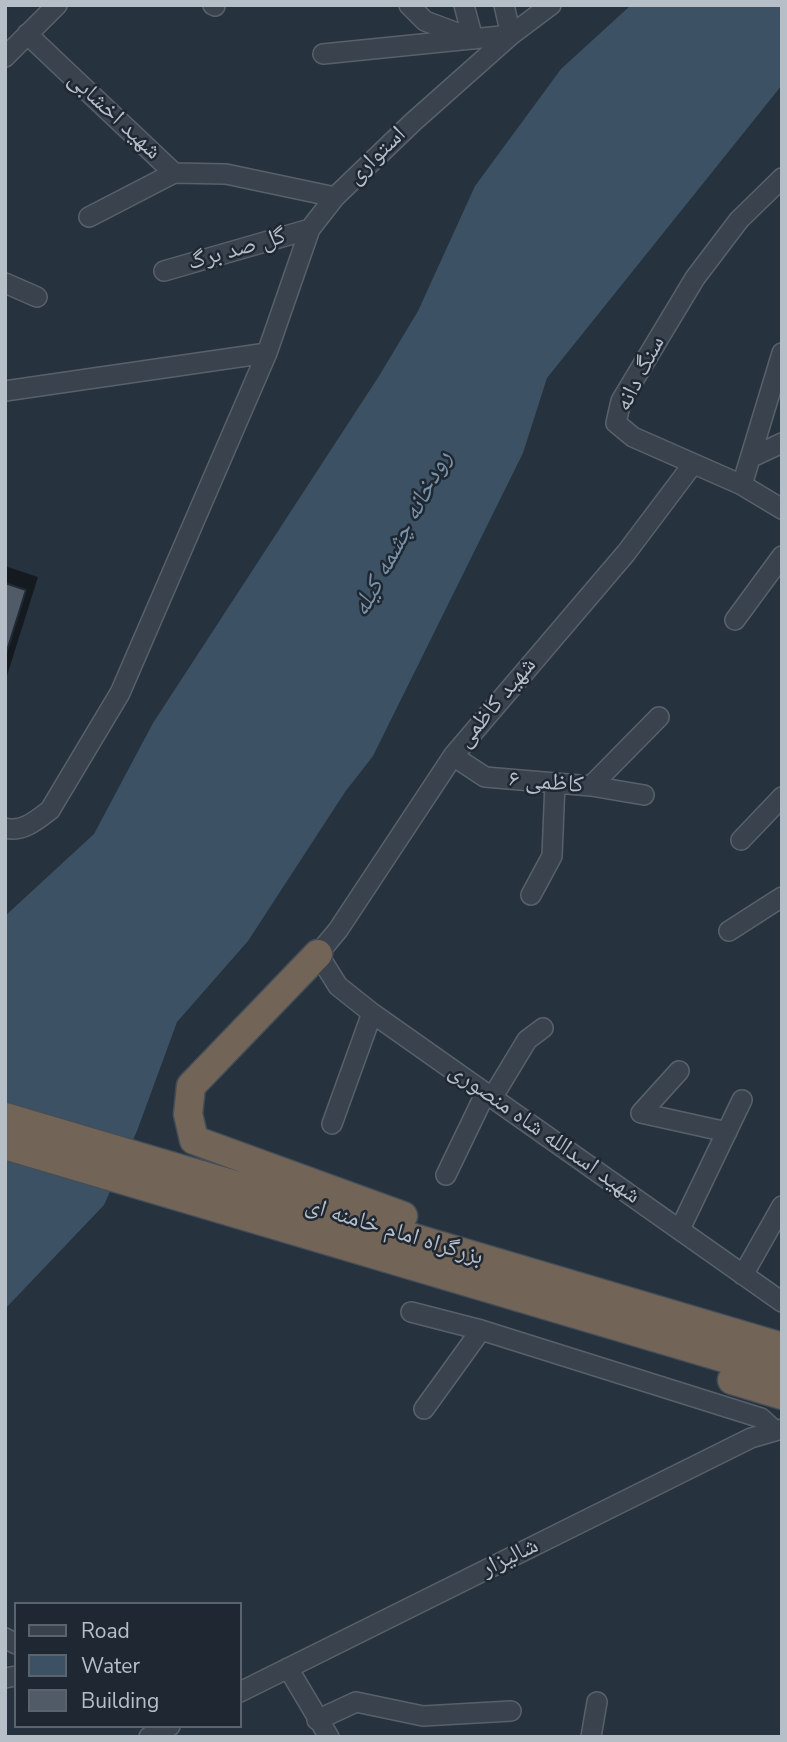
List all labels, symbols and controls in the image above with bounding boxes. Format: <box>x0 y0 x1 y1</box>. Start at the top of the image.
street label: شهید اخشابی <box>61 66 167 166</box>
street label: استواری <box>341 121 413 191</box>
street label: گل صد برگ <box>185 222 289 278</box>
street label: سنگ دانه <box>610 332 672 416</box>
water label: رودخانه چشمه کیله <box>346 446 460 622</box>
street label: شهید کاظمی <box>451 652 543 754</box>
street label: کاظمی ۶ <box>507 765 585 801</box>
street label: شهید اسدالله شاه منصوری <box>443 1057 645 1211</box>
street label: بزرگراه امام خامنه ای <box>302 1191 486 1273</box>
street label: شالیزار <box>477 1532 543 1584</box>
legend <box>14 1602 242 1728</box>
text: Road <box>81 1617 130 1645</box>
text: Water <box>81 1652 140 1680</box>
text: Building <box>81 1687 159 1715</box>

